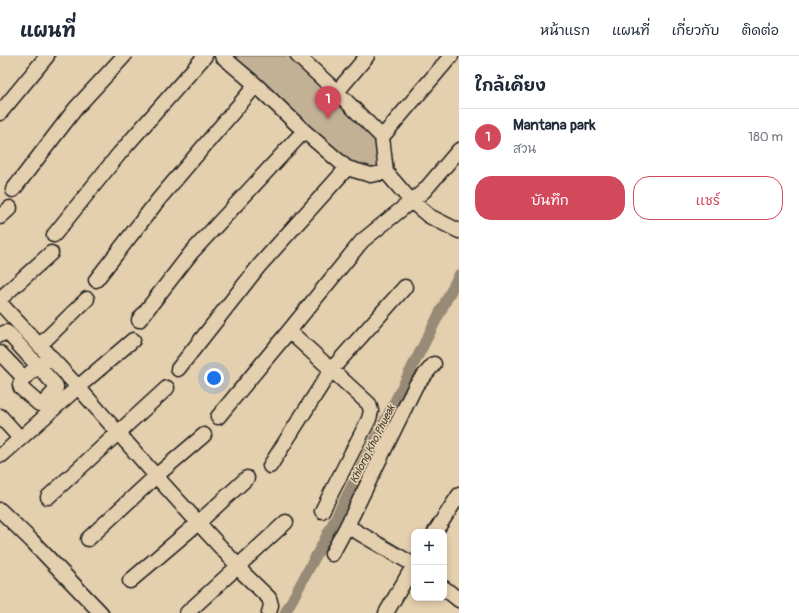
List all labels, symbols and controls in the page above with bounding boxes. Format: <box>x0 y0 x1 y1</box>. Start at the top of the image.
text: แผนที่ <box>20 19 76 43</box>
text: หน้าแรก <box>540 22 590 39</box>
text: แผนที่ <box>612 22 650 39</box>
text: เกี่ยวกับ <box>672 22 719 39</box>
text: ติดต่อ <box>741 22 779 39</box>
text: ใกล้เคียง <box>475 75 546 96</box>
pin: 1 <box>315 86 341 119</box>
text: Mantana park <box>513 116 596 135</box>
text: 1 <box>485 129 491 145</box>
text: 180 m <box>748 129 783 145</box>
text: สวน <box>513 141 536 157</box>
button: บันทึก <box>475 176 625 220</box>
button: แชร์ <box>633 176 783 220</box>
your location <box>204 368 224 388</box>
water label: Khlong Kho Phueak <box>347 402 398 486</box>
map controls <box>411 529 447 601</box>
button: + <box>411 529 447 565</box>
button: − <box>411 565 447 601</box>

